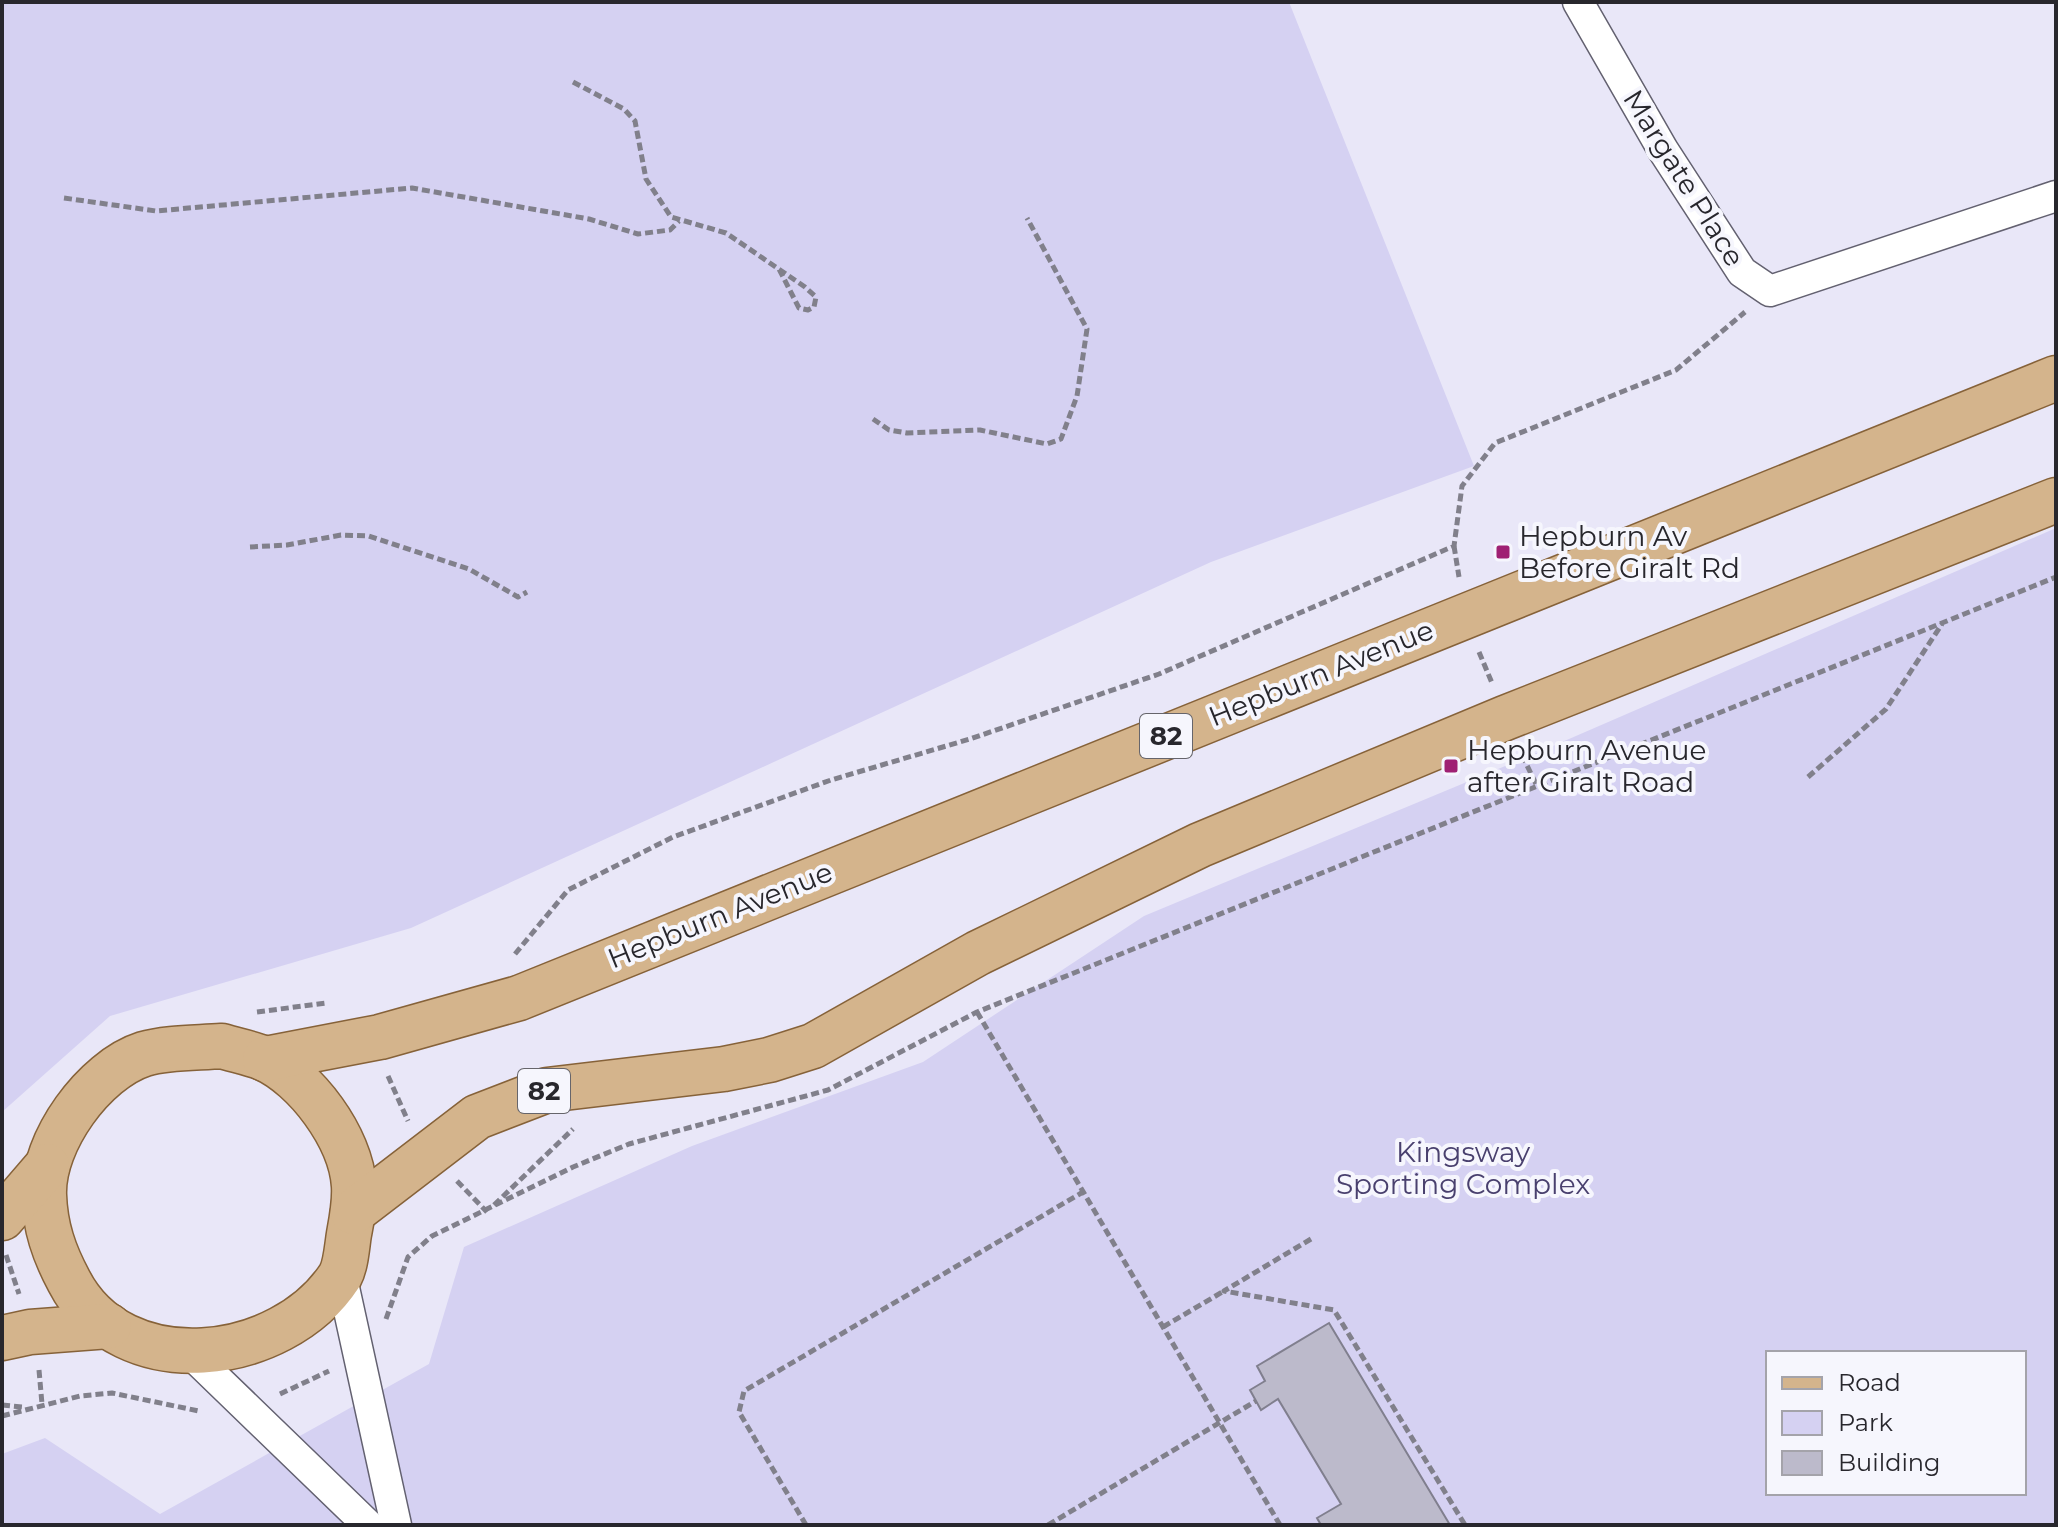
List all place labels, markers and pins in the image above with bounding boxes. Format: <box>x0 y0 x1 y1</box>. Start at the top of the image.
place label: Hepburn Av Before Giralt Rd <box>1519 519 1740 585</box>
marker: Hepburn Av Before Giralt Rd <box>1494 543 1512 561</box>
place label: Hepburn Avenue after Giralt Road <box>1467 733 1706 799</box>
marker: Hepburn Avenue after Giralt Road <box>1442 757 1460 775</box>

